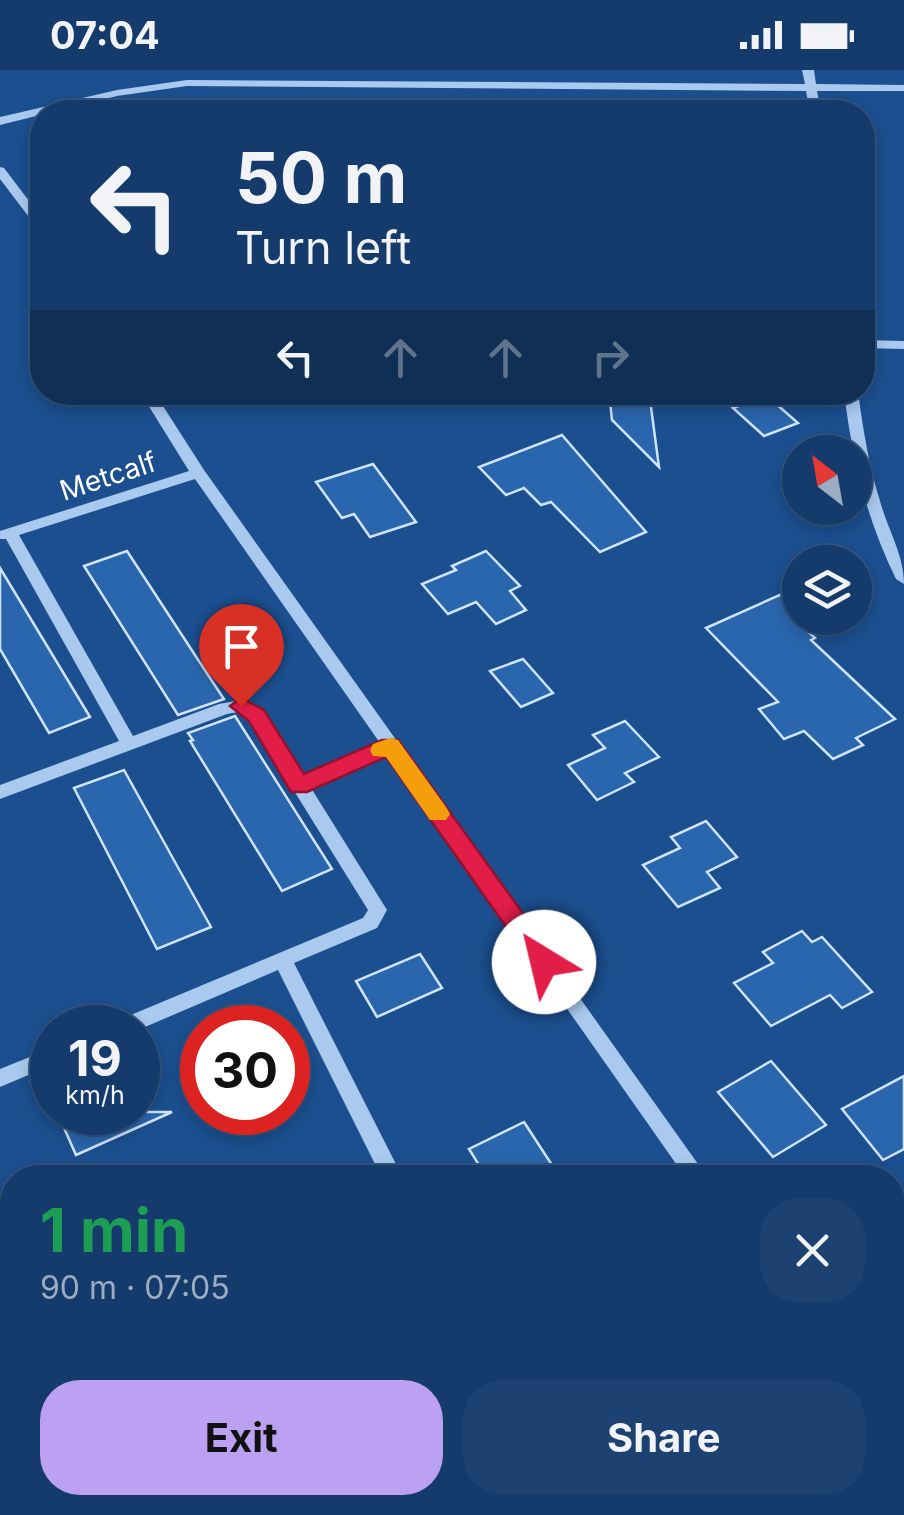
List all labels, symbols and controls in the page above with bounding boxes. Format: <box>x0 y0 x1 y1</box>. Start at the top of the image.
text: 07:04 <box>50 12 160 58</box>
text: 50 m <box>235 135 407 220</box>
icon: left <box>70 140 200 270</box>
text: Turn left <box>235 220 411 275</box>
icon: left <box>268 330 323 385</box>
icon: ahead <box>373 330 428 385</box>
icon: ahead <box>478 330 533 385</box>
icon: right <box>583 330 638 385</box>
north arrow <box>782 435 872 525</box>
map controls <box>782 435 872 635</box>
street label: Metcalf <box>55 444 161 508</box>
button: layers <box>782 545 872 635</box>
pin <box>199 604 284 707</box>
icon: arrive <box>214 619 269 674</box>
position arrow <box>492 910 596 1014</box>
speed limit sign: 30 <box>180 1005 310 1135</box>
text: 19 <box>68 1028 122 1088</box>
text: km/h <box>65 1080 125 1110</box>
text: 1 min <box>40 1194 188 1266</box>
button: close <box>760 1198 865 1303</box>
text: 90 m · 07:05 <box>40 1268 230 1307</box>
button: Exit <box>40 1380 443 1495</box>
button: Share <box>463 1380 865 1495</box>

